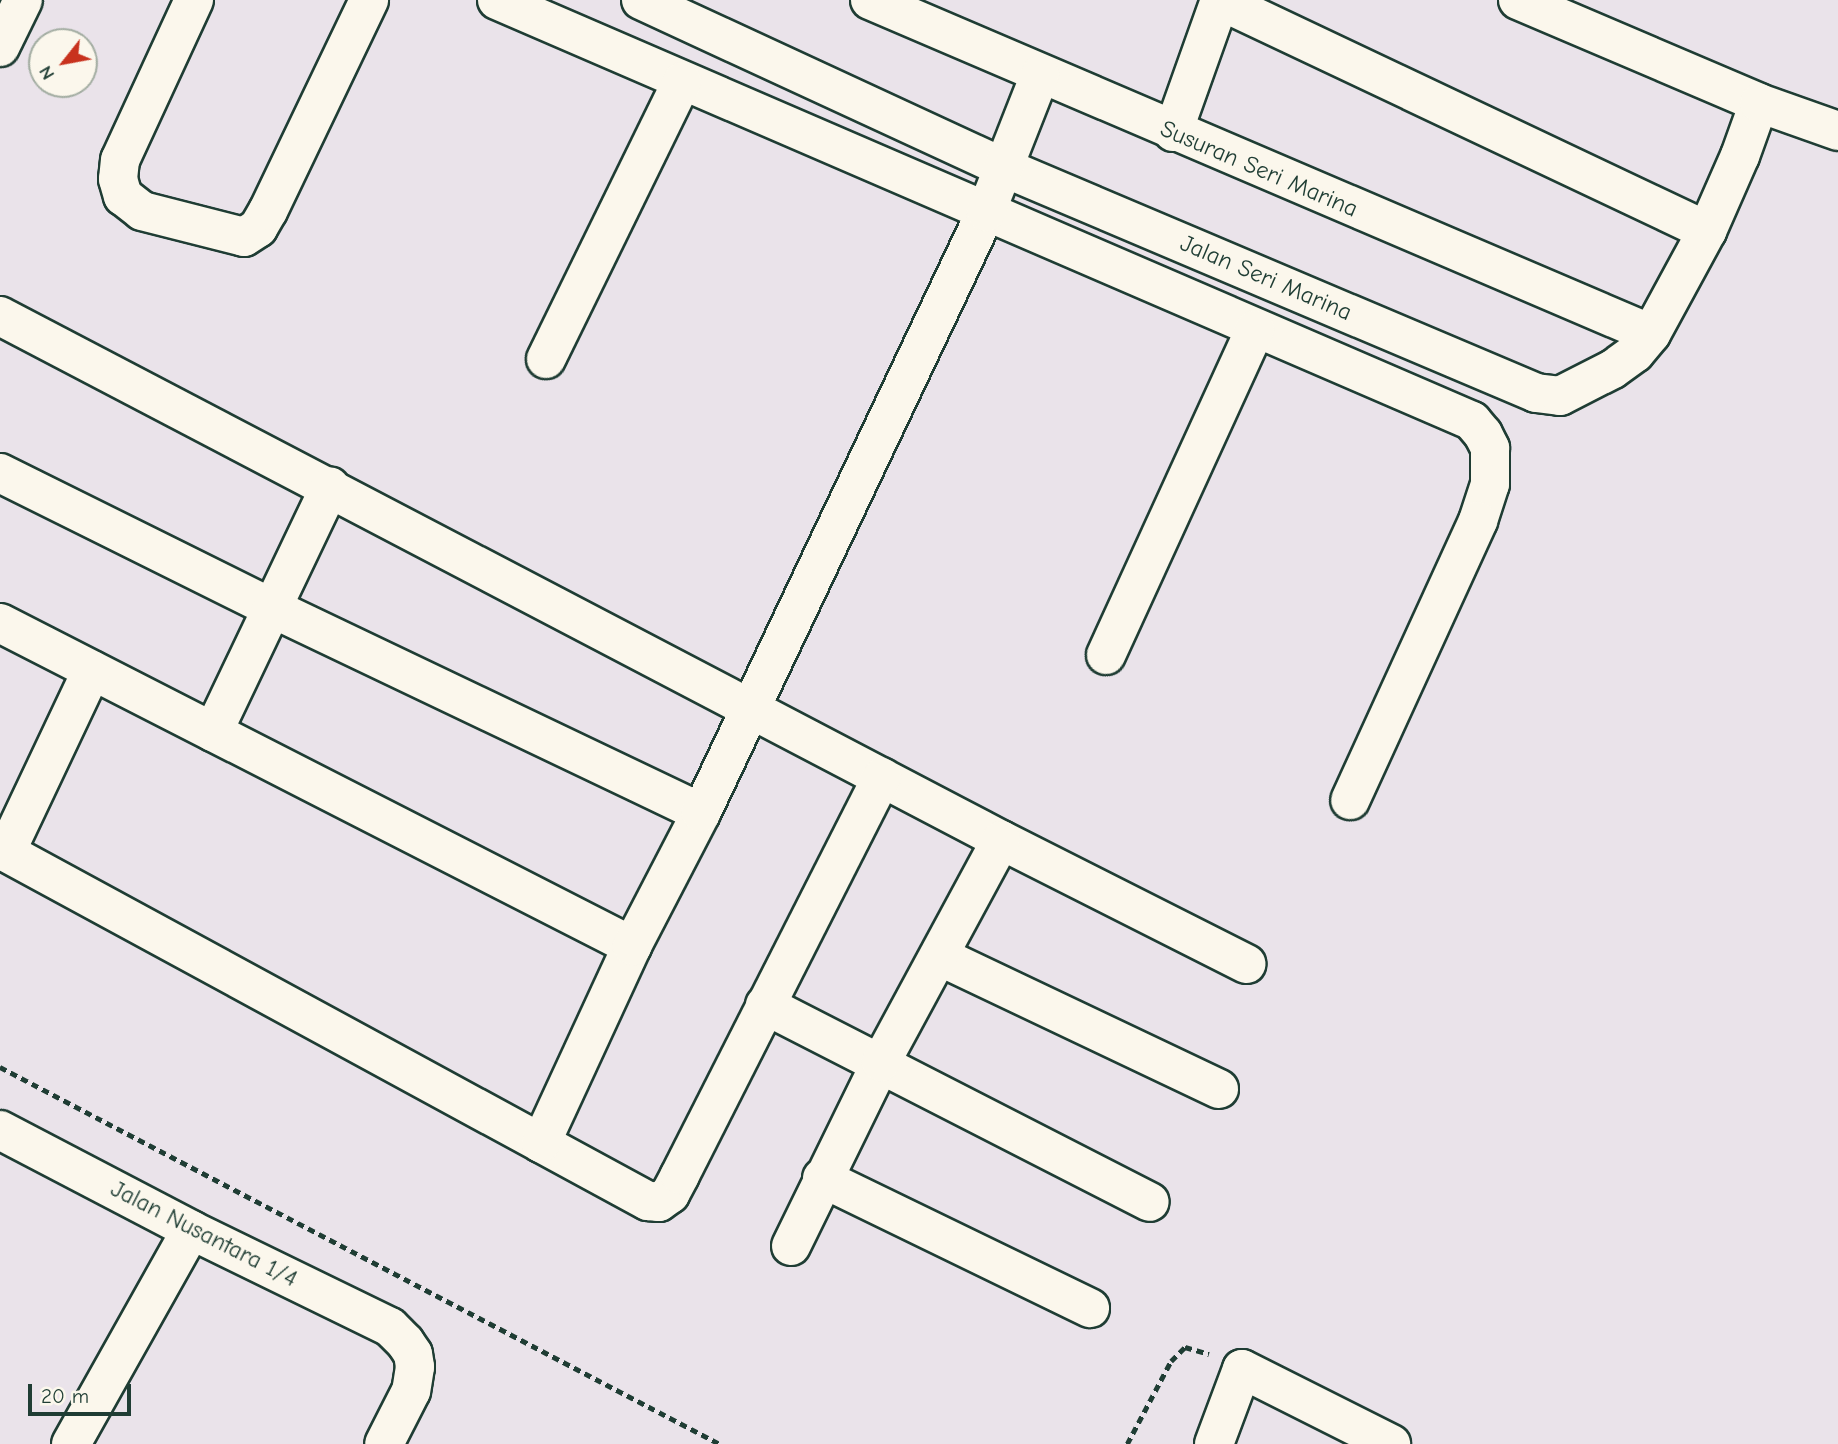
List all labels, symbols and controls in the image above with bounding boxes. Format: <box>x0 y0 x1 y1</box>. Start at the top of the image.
north arrow <box>28 28 98 98</box>
text: N <box>34 62 59 84</box>
street label: Susuran Seri Marina <box>1156 114 1362 224</box>
street label: Jalan Seri Marina <box>1176 229 1356 327</box>
street label: Jalan Nusantara 1/4 <box>106 1175 302 1293</box>
scale bar <box>32 1370 135 1414</box>
text: 20 m <box>41 1384 89 1408</box>

